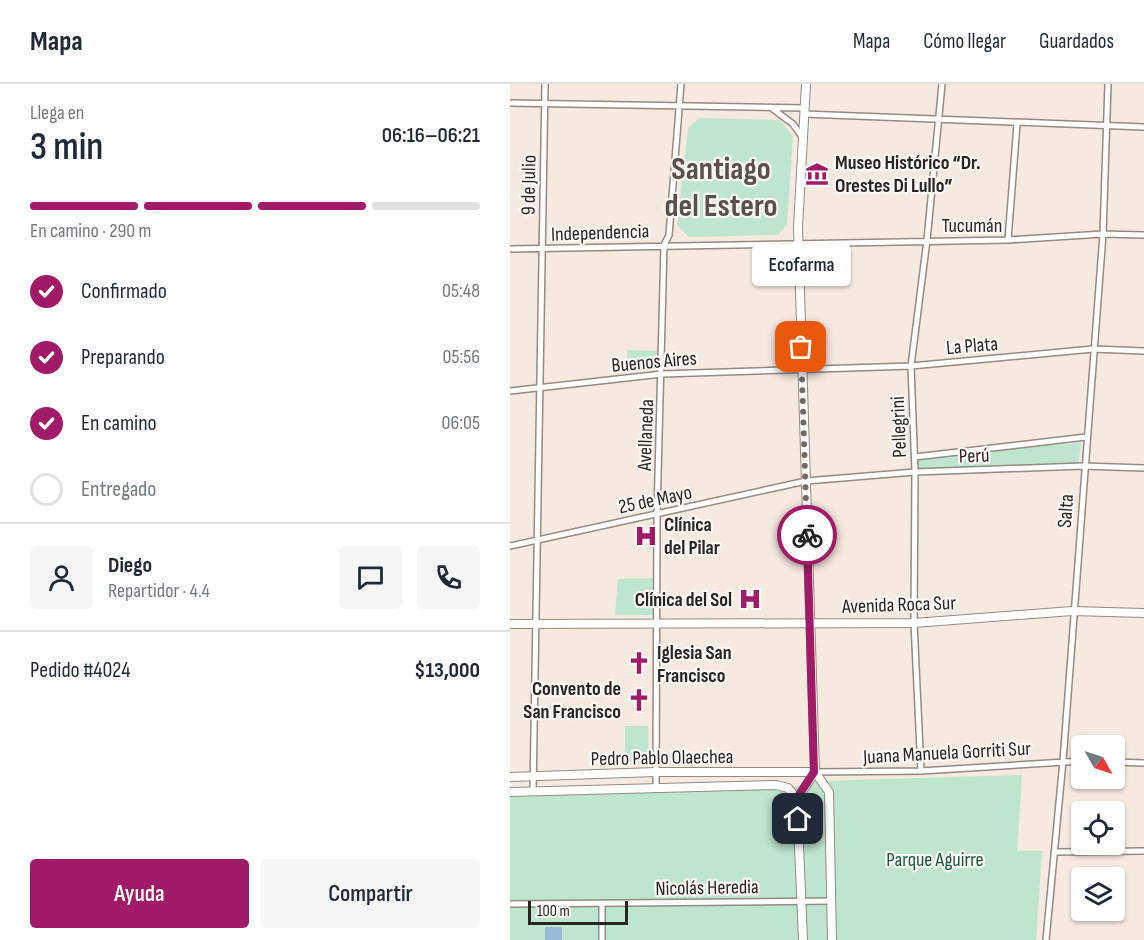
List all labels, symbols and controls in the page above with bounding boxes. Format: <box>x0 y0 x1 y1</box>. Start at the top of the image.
text: Mapa <box>30 25 83 58</box>
text: Mapa <box>853 29 890 54</box>
text: Cómo llegar <box>923 29 1006 54</box>
text: Guardados <box>1039 29 1114 54</box>
text: Llega en <box>30 101 84 125</box>
text: 06:16–06:21 <box>382 122 480 149</box>
text: 3 min <box>30 124 103 171</box>
district label: Santiago del Estero <box>665 150 777 226</box>
place label: Museo Histórico “Dr. Orestes Di Lullo” <box>835 151 981 198</box>
street label: 9 de Julio <box>516 155 542 215</box>
museum icon: Museo Histórico “Dr. Orestes Di Lullo” <box>804 161 830 187</box>
street label: Tucumán <box>942 214 1002 238</box>
text: En camino · 290 m <box>30 219 151 243</box>
street label: Independencia <box>551 219 650 247</box>
callout: Ecofarma <box>752 245 850 287</box>
text: Ecofarma <box>769 253 834 277</box>
icon: check <box>30 275 63 308</box>
text: Confirmado <box>81 278 167 305</box>
text: 05:48 <box>442 279 480 303</box>
pin <box>775 321 826 372</box>
icon: bag <box>784 330 817 363</box>
street label: La Plata <box>945 332 999 360</box>
icon: check <box>30 341 63 374</box>
text: Preparando <box>81 344 165 371</box>
text: 05:56 <box>443 345 480 369</box>
street label: Buenos Aires <box>610 346 698 378</box>
street label: Pellegrini <box>886 396 912 458</box>
street label: Avellaneda <box>633 399 659 472</box>
icon: check <box>30 407 63 440</box>
text: En camino <box>81 410 157 437</box>
text: 06:05 <box>442 411 480 435</box>
street label: Perú <box>958 443 990 469</box>
text: Entregado <box>81 476 156 503</box>
street label: 25 de Mayo <box>616 481 694 519</box>
street label: Salta <box>1053 493 1079 529</box>
courier <box>777 505 837 565</box>
place label: Clínica del Pilar <box>664 513 720 560</box>
icon: bike <box>791 519 824 552</box>
hospital icon: Clínica del Pilar <box>633 523 659 549</box>
button: person <box>30 546 93 609</box>
button: chat <box>339 546 402 609</box>
button: phone <box>417 546 480 609</box>
text: Diego <box>108 552 152 579</box>
text: Repartidor · 4.4 <box>108 579 210 603</box>
hospital icon: Clínica del Sol <box>737 586 763 612</box>
place label: Clínica del Sol <box>635 588 732 612</box>
street label: Avenida Roca Sur <box>841 591 957 619</box>
place label: Iglesia San Francisco <box>657 641 732 688</box>
church icon: Iglesia San Francisco <box>626 650 652 676</box>
text: Pedido #4024 <box>30 657 130 684</box>
text: $13,000 <box>414 657 480 684</box>
place label: Convento de San Francisco <box>523 677 621 724</box>
church icon: Convento de San Francisco <box>626 687 652 713</box>
north arrow <box>1071 735 1125 789</box>
map controls <box>1071 735 1125 921</box>
street label: Juana Manuela Gorriti Sur <box>862 737 1032 769</box>
street label: Pedro Pablo Olaechea <box>590 745 734 771</box>
pin <box>772 793 823 844</box>
button: locate <box>1071 801 1125 855</box>
icon: home <box>781 802 814 835</box>
park label: Parque Aguirre <box>886 848 984 872</box>
button: Ayuda <box>30 859 249 928</box>
button: Compartir <box>261 859 480 928</box>
button: layers <box>1071 867 1125 921</box>
street label: Nicolás Heredia <box>655 875 759 901</box>
scale bar <box>528 898 628 926</box>
text: 100 m <box>537 902 570 921</box>

